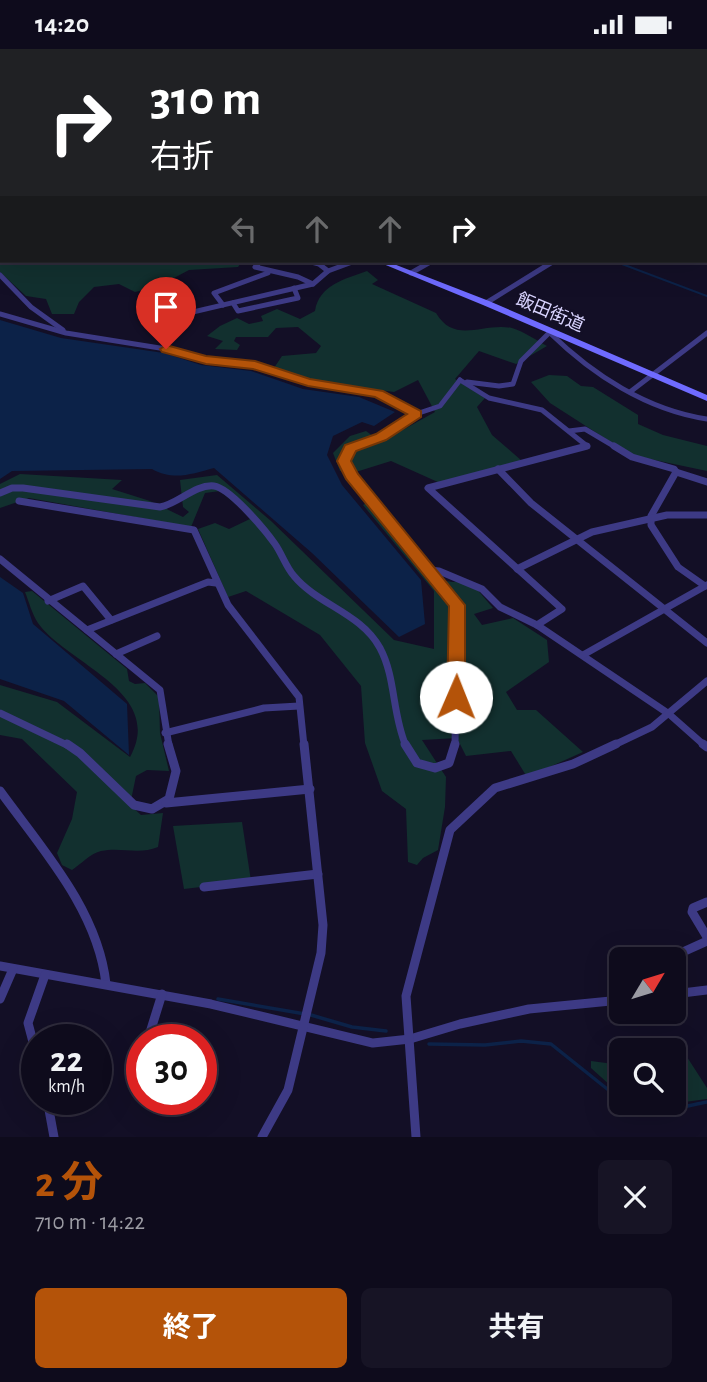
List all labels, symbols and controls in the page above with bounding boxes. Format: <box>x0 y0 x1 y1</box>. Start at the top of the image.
text: 14:20 <box>35 11 89 37</box>
text: 310 m <box>150 75 261 124</box>
icon: right <box>35 77 126 168</box>
text: 右折 <box>150 141 214 173</box>
icon: left <box>225 210 263 248</box>
icon: ahead <box>298 210 336 248</box>
icon: ahead <box>371 210 409 248</box>
icon: right <box>444 210 482 248</box>
pin <box>136 277 196 349</box>
icon: arrive <box>147 288 185 326</box>
street label: 飯田街道 <box>513 289 587 335</box>
position arrow <box>419 660 493 734</box>
north arrow <box>609 947 686 1024</box>
map controls <box>609 947 686 1115</box>
speed limit sign: 30 <box>126 1024 217 1115</box>
button: search <box>609 1038 686 1115</box>
text: 22 <box>50 1043 83 1078</box>
text: km/h <box>48 1078 85 1096</box>
button: close <box>598 1160 672 1234</box>
text: 2 分 <box>35 1162 103 1204</box>
text: 710 m · 14:22 <box>35 1211 145 1234</box>
button: 終了 <box>35 1288 347 1368</box>
button: 共有 <box>361 1288 672 1368</box>

